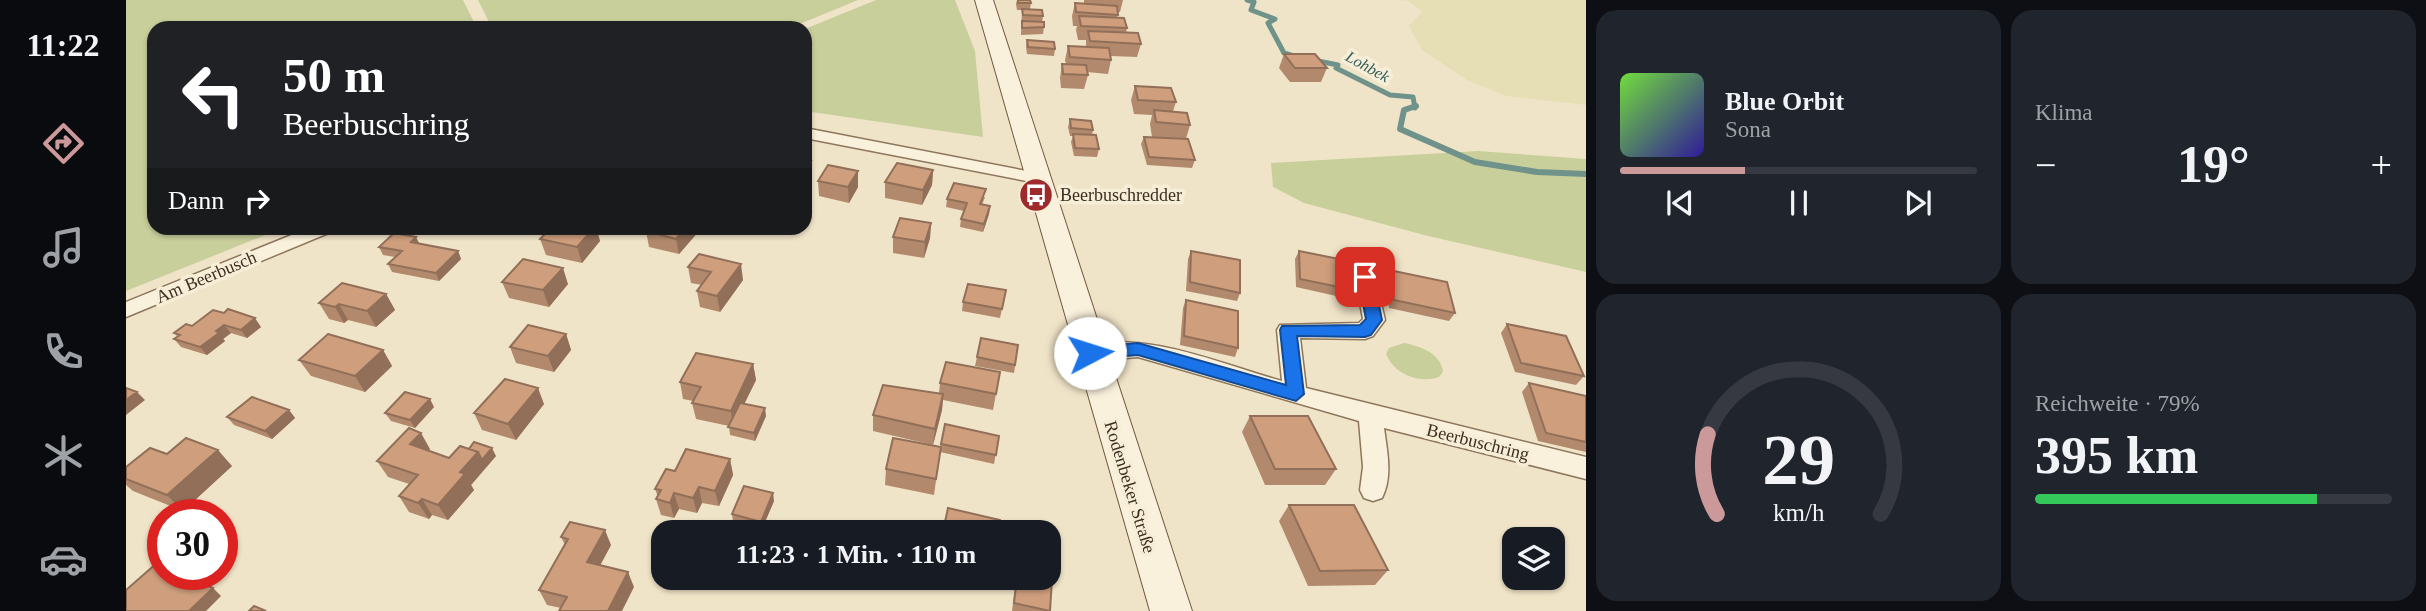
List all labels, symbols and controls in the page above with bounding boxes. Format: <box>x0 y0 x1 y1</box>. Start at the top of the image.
text: 11:22 <box>27 27 99 63</box>
water label: Lohbek <box>1342 47 1393 86</box>
text: 50 m <box>283 48 385 103</box>
icon: left <box>168 49 259 140</box>
text: Blue Orbit <box>1725 87 1844 116</box>
text: Klima <box>2035 100 2093 125</box>
text: Beerbuschring <box>283 106 470 142</box>
text: Sona <box>1725 117 1771 142</box>
icon: directions <box>39 119 88 168</box>
text: 19° <box>2177 136 2250 193</box>
text: − <box>2035 144 2056 186</box>
text: + <box>2371 144 2392 186</box>
bus stop icon: Beerbuschredder <box>1017 176 1055 214</box>
icon: right <box>238 182 276 220</box>
icon: previous <box>1661 184 1699 222</box>
icon: pause <box>1780 184 1818 222</box>
icon: next <box>1899 184 1937 222</box>
place label: Beerbuschredder <box>1060 185 1182 205</box>
text: Dann <box>168 186 224 215</box>
icon: music <box>39 223 88 272</box>
street label: Am Beerbusch <box>153 247 259 307</box>
pin <box>1335 247 1395 307</box>
icon: arrive <box>1346 258 1384 296</box>
position arrow <box>1053 316 1127 390</box>
icon: phone <box>39 327 88 376</box>
text: Reichweite · 79% <box>2035 391 2200 416</box>
street label: Rodenbeker Straße <box>1100 418 1160 556</box>
text: 29 <box>1762 419 1835 500</box>
street label: Beerbuschring <box>1425 420 1531 464</box>
text: 395 km <box>2035 427 2198 484</box>
icon: climate <box>39 431 88 480</box>
text: km/h <box>1773 498 1825 525</box>
speed limit sign: 30 <box>147 499 238 590</box>
map controls <box>1502 527 1565 590</box>
button: layers <box>1502 527 1565 590</box>
icon: car <box>39 535 88 584</box>
text: 11:23 · 1 Min. · 110 m <box>736 540 976 569</box>

